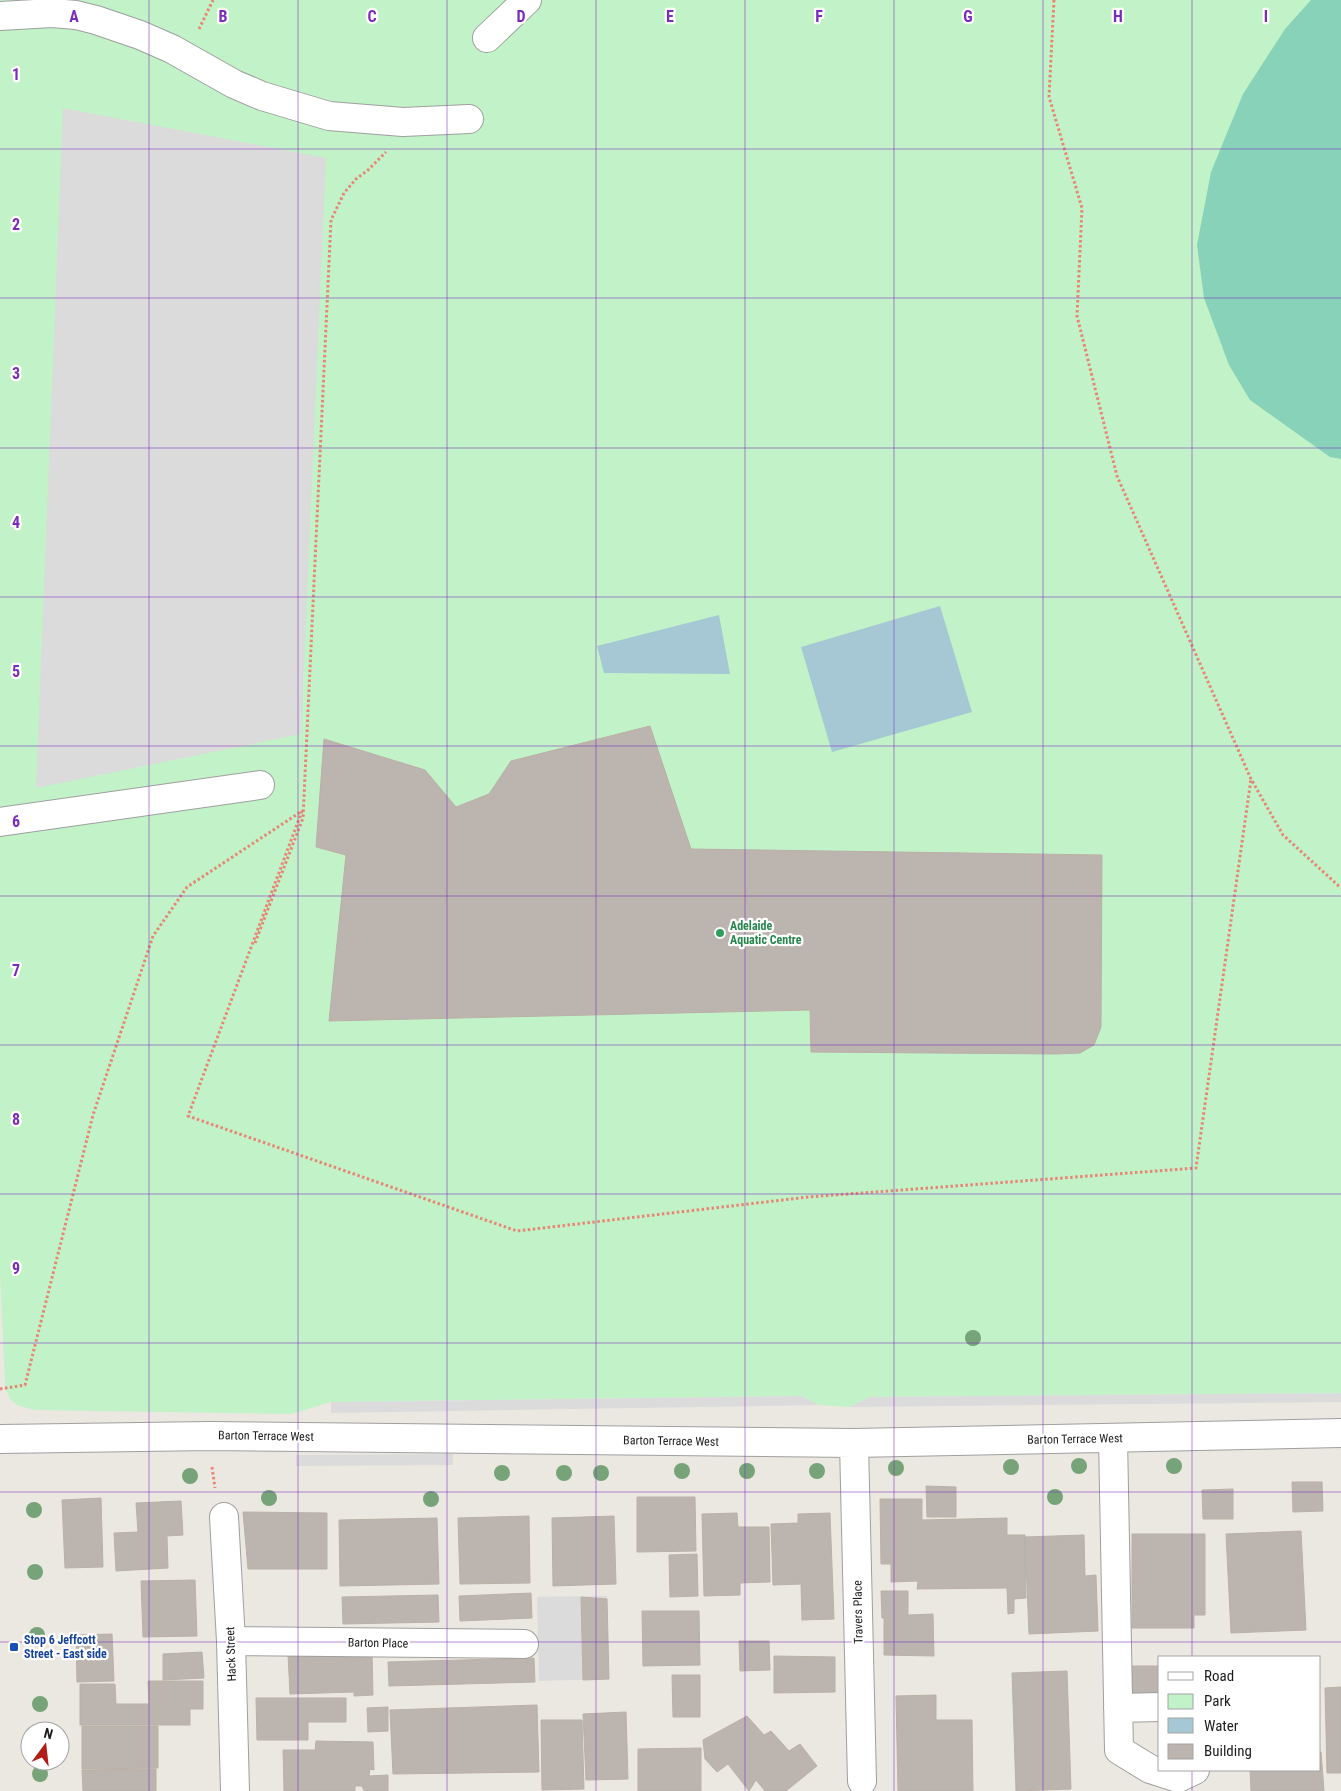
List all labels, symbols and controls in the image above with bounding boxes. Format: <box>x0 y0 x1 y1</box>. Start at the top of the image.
text: A <box>69 7 79 26</box>
text: B <box>219 7 228 26</box>
text: C <box>367 7 377 26</box>
text: D <box>516 7 526 26</box>
text: E <box>666 7 674 26</box>
text: F <box>815 7 823 26</box>
text: G <box>963 7 973 26</box>
text: H <box>1113 7 1123 26</box>
text: I <box>1264 7 1268 26</box>
text: 1 <box>12 65 20 84</box>
text: 2 <box>12 215 20 234</box>
text: 3 <box>12 364 20 383</box>
text: 4 <box>12 513 20 532</box>
text: 5 <box>12 662 20 681</box>
text: 6 <box>12 812 20 831</box>
place label: Adelaide Aquatic Centre <box>730 919 802 947</box>
marker: Adelaide Aquatic Centre <box>714 927 726 939</box>
text: 7 <box>12 961 20 980</box>
text: 8 <box>12 1110 20 1129</box>
text: 9 <box>12 1259 20 1278</box>
street label: Barton Terrace West <box>218 1428 314 1444</box>
street label: Barton Terrace West <box>1027 1431 1123 1447</box>
street label: Barton Terrace West <box>623 1433 719 1449</box>
street label: Travers Place <box>850 1580 866 1644</box>
street label: Hack Street <box>223 1626 239 1682</box>
place label: Stop 6 Jeffcott Street - East side <box>24 1633 107 1661</box>
street label: Barton Place <box>348 1635 409 1651</box>
marker: Stop 6 Jeffcott Street - East side <box>8 1641 20 1653</box>
legend <box>1158 1656 1321 1771</box>
text: Road <box>1204 1667 1234 1685</box>
text: Park <box>1204 1692 1231 1710</box>
text: Water <box>1204 1717 1239 1735</box>
north arrow <box>20 1721 70 1771</box>
text: N <box>42 1725 55 1742</box>
text: Building <box>1204 1742 1252 1760</box>

